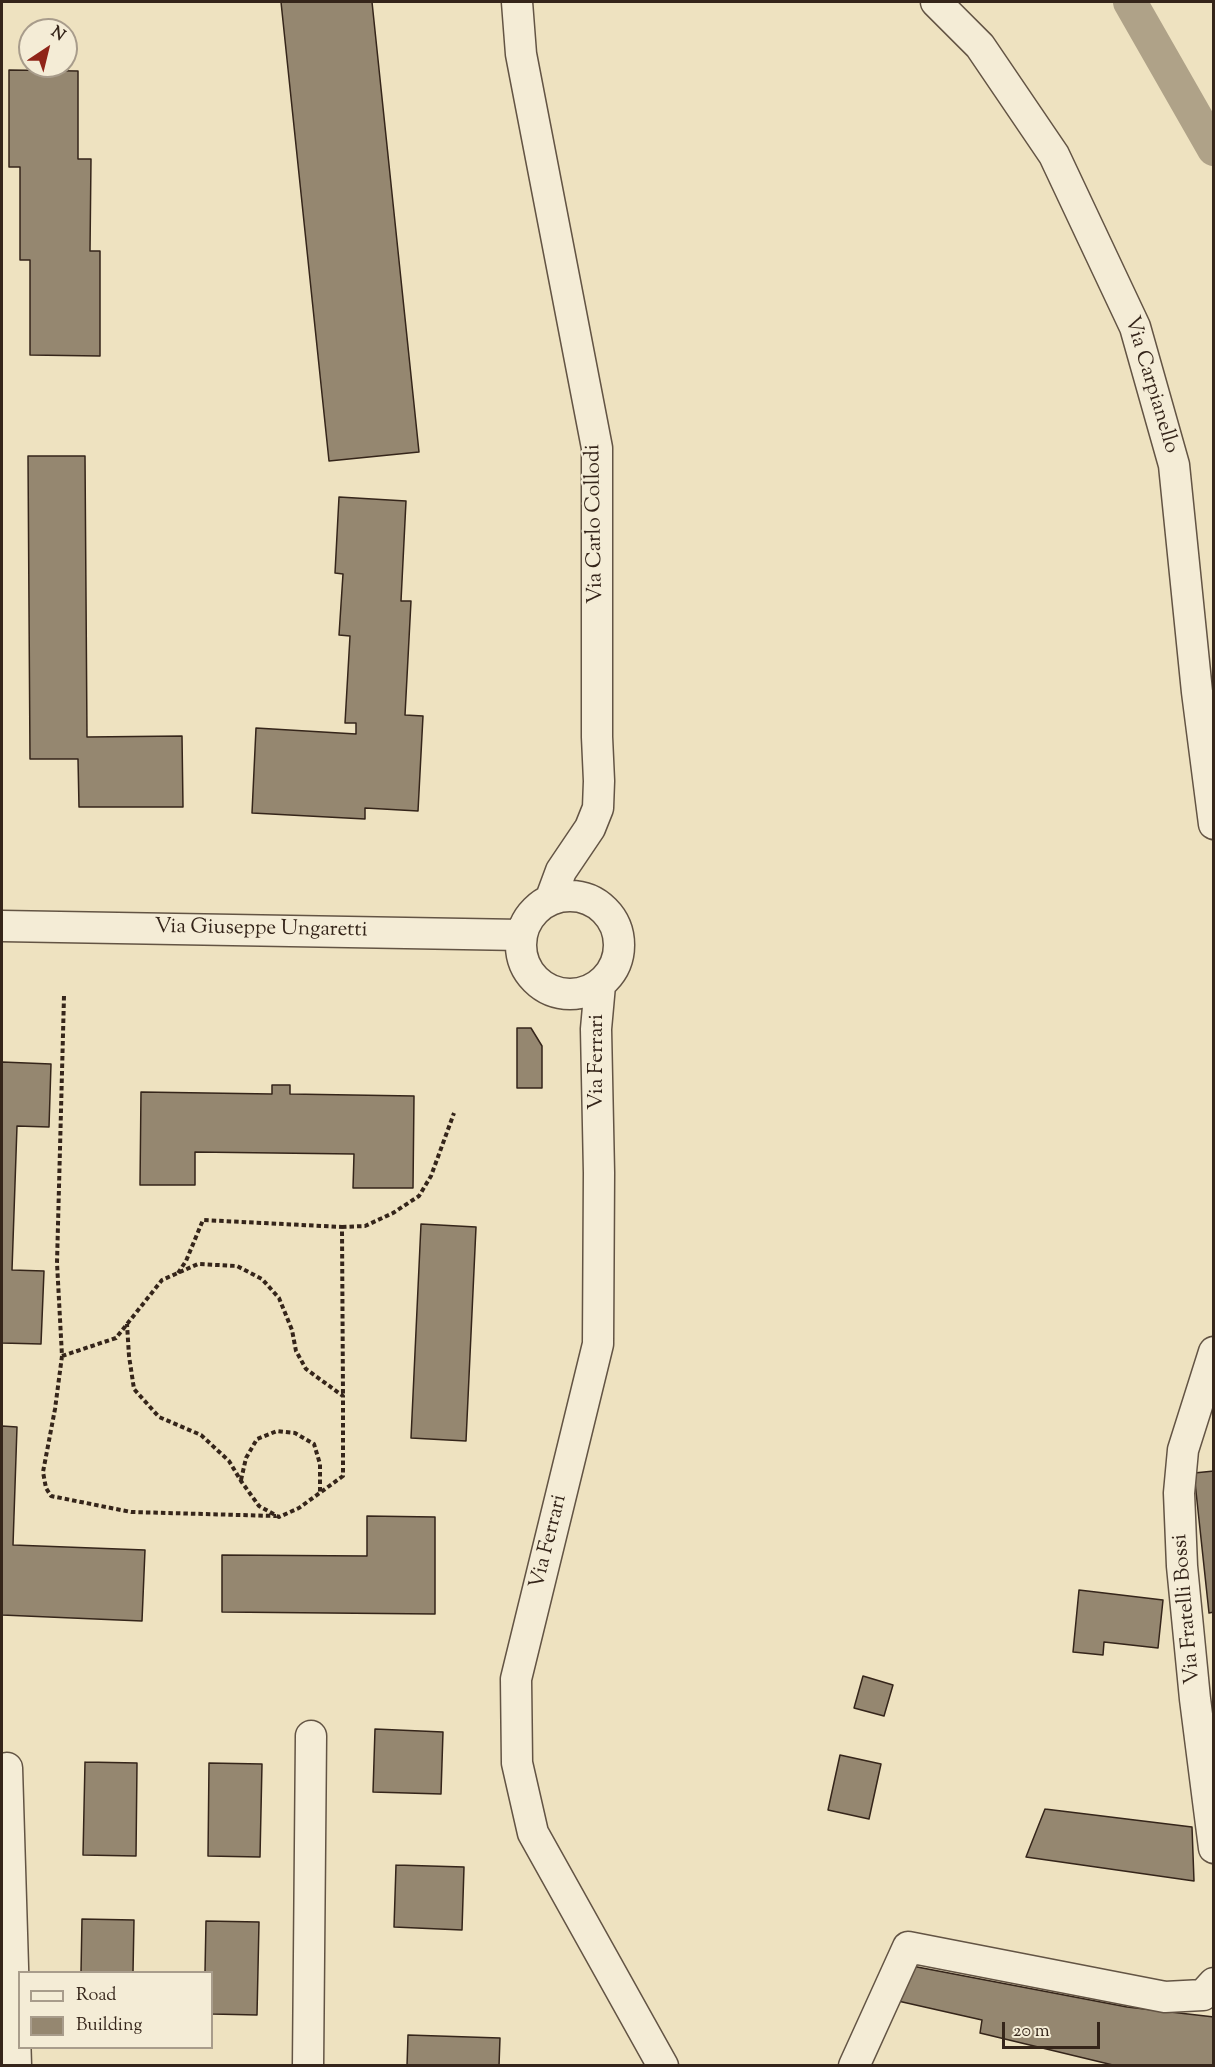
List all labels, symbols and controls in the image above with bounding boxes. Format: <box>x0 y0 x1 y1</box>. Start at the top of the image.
north arrow <box>18 18 78 78</box>
text: N <box>46 21 69 48</box>
street label: Via Carpianello <box>1117 313 1183 457</box>
street label: Via Carlo Collodi <box>582 444 610 604</box>
street label: Via Giuseppe Ungaretti <box>154 916 368 944</box>
street label: Via Ferrari <box>585 1014 611 1110</box>
street label: Via Ferrari <box>526 1492 574 1592</box>
street label: Via Fratelli Bossi <box>1169 1533 1207 1685</box>
legend <box>18 1971 213 2049</box>
text: Road <box>76 1983 116 2009</box>
scale bar <box>1005 2010 1102 2048</box>
text: Building <box>76 2013 142 2039</box>
text: 20 m <box>1013 2019 1050 2045</box>

